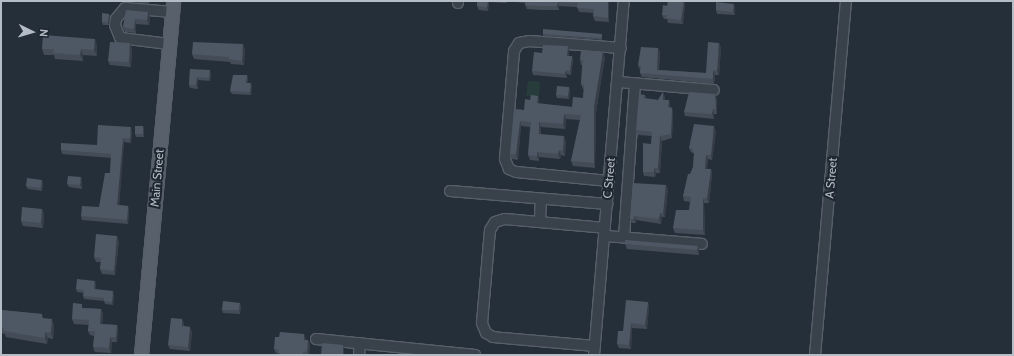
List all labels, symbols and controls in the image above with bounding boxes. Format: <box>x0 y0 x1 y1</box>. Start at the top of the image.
north arrow <box>12 12 52 52</box>
text: N <box>37 29 51 38</box>
street label: Main Street <box>147 148 167 208</box>
street label: C Street <box>600 157 618 199</box>
street label: A Street <box>822 157 840 199</box>

